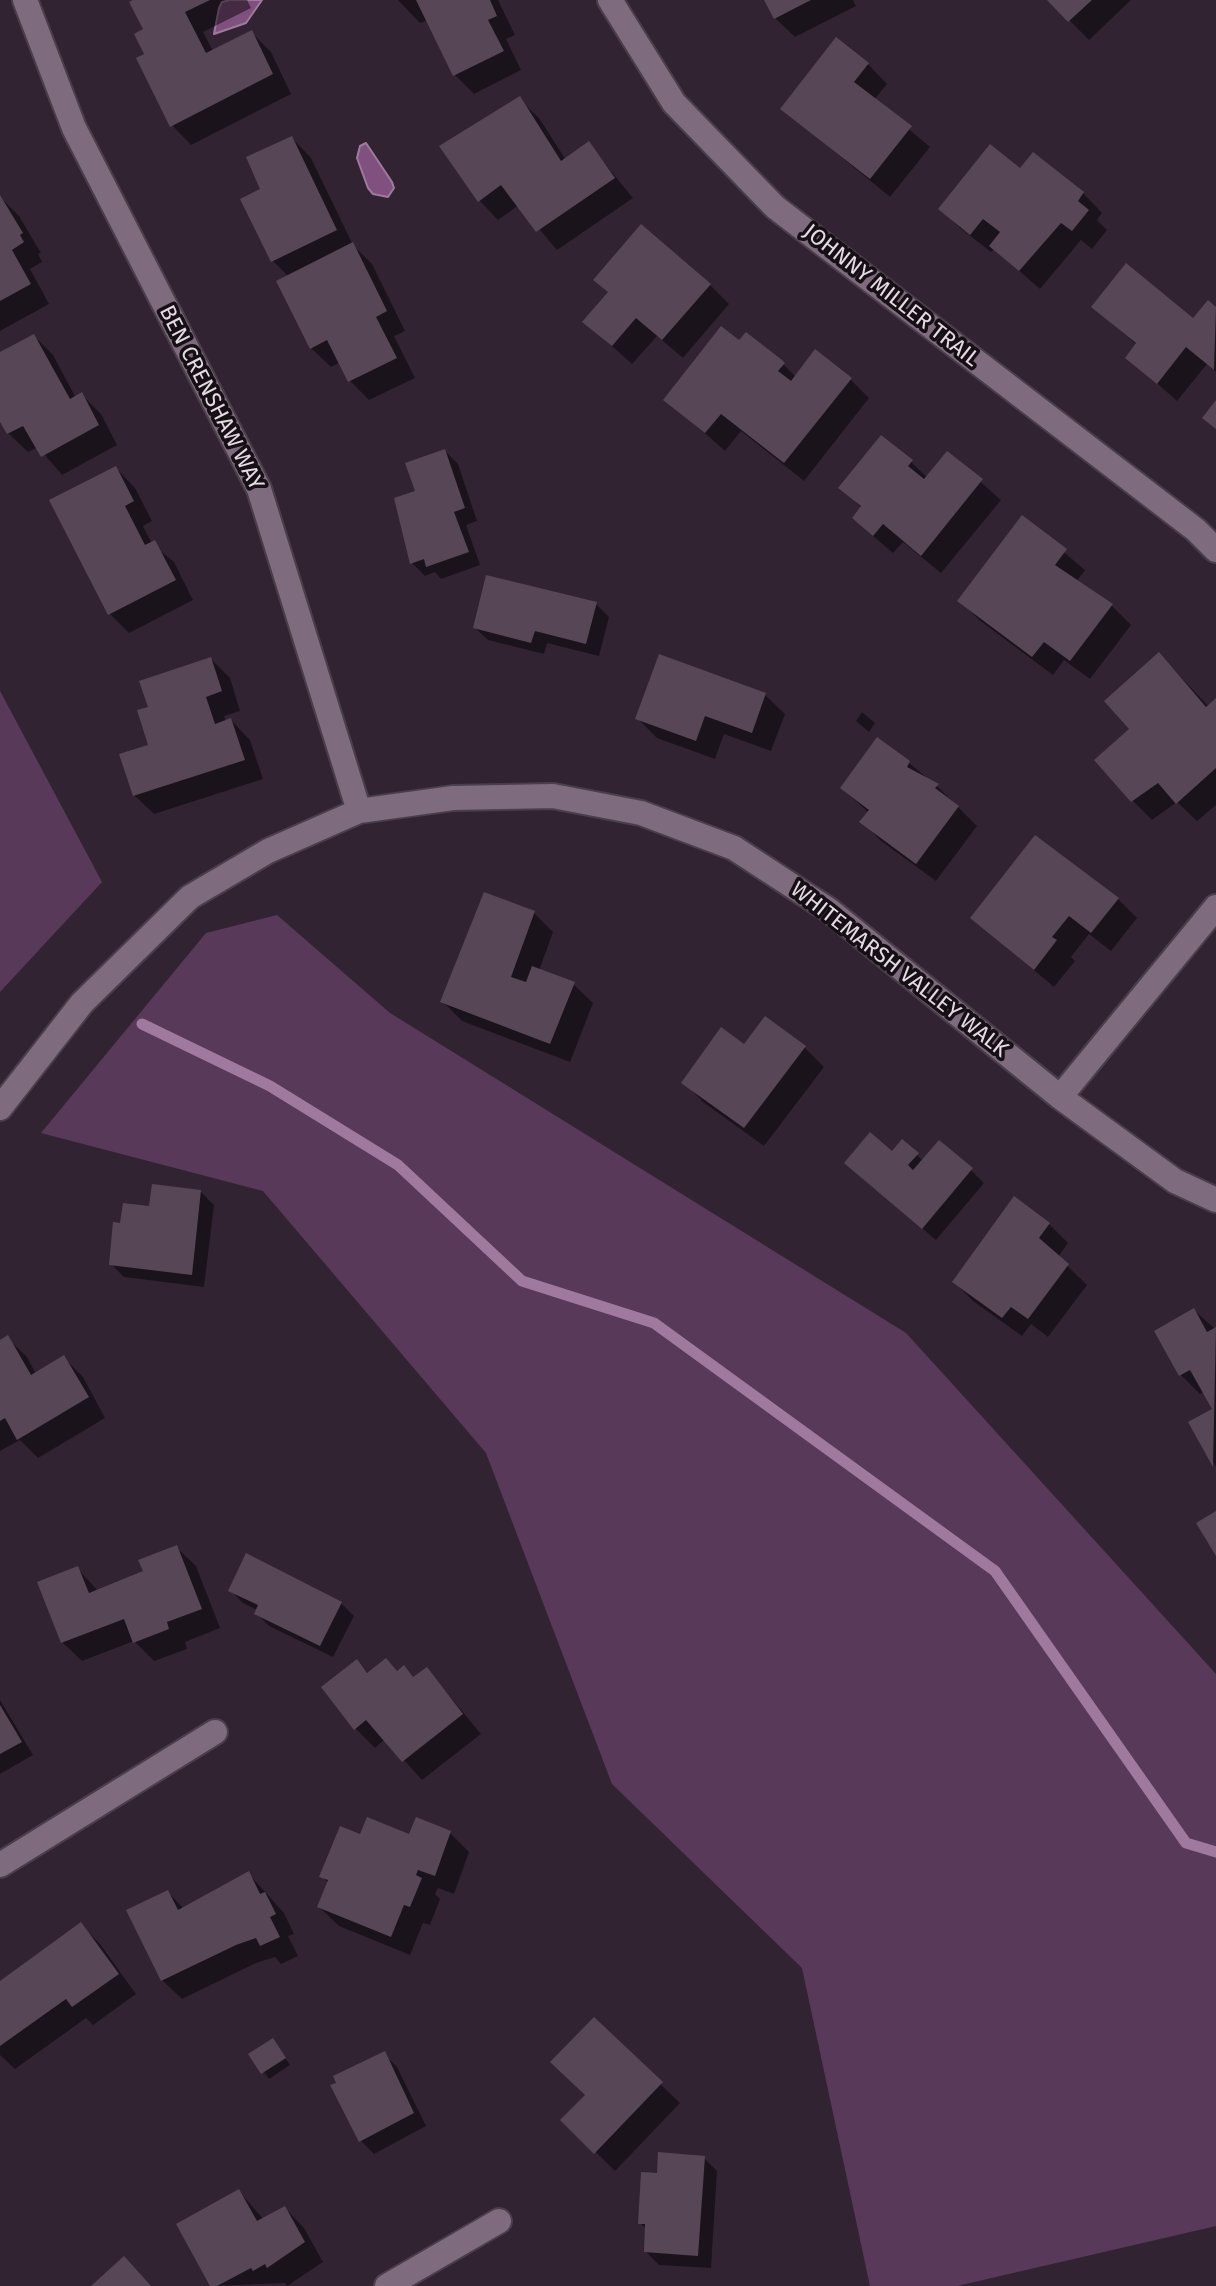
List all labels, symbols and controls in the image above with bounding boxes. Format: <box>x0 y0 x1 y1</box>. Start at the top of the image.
street label: JOHNNY MILLER TRAIL <box>798 219 984 373</box>
street label: BEN CRENSHAW WAY <box>153 301 269 495</box>
street label: WHITEMARSH VALLEY WALK <box>785 877 1013 1063</box>

